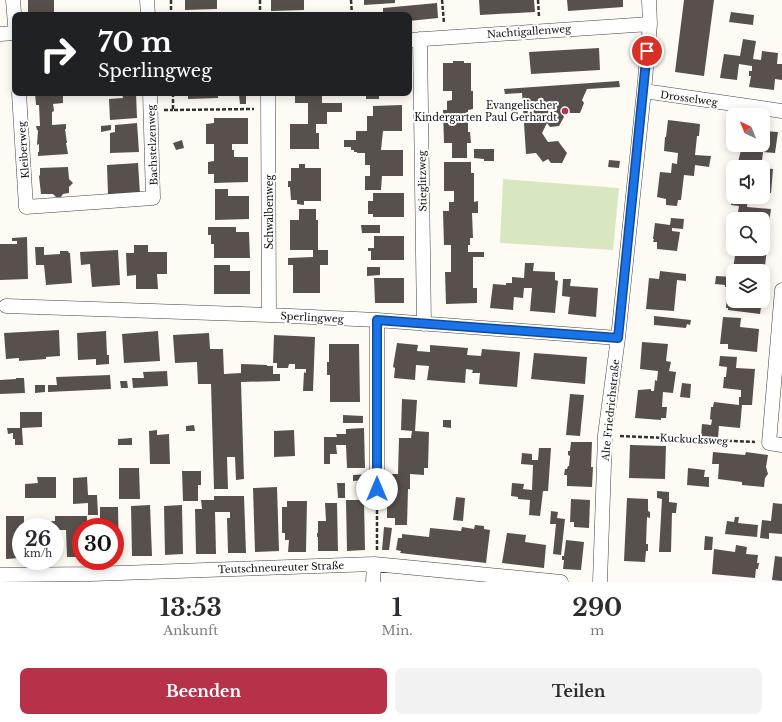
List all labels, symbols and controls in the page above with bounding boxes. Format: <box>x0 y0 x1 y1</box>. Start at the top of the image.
street label: Nachtigallenweg <box>487 22 572 41</box>
text: 70 m <box>98 25 172 60</box>
icon: right <box>32 28 84 80</box>
pin <box>630 34 664 68</box>
icon: arrive <box>636 40 658 62</box>
text: Sperlingweg <box>98 60 212 82</box>
street label: Drosselweg <box>659 88 720 109</box>
place label: Evangelischer Kindergarten Paul Gerhardt <box>414 99 557 124</box>
street label: Bachstelzenweg <box>145 103 160 186</box>
marker: Evangelischer Kindergarten Paul Gerhardt <box>560 106 570 116</box>
north arrow <box>726 108 770 152</box>
map controls <box>726 108 770 308</box>
street label: Kleiberweg <box>15 120 32 179</box>
street label: Stieglitzweg <box>415 149 430 212</box>
button: sound <box>726 160 770 204</box>
street label: Schwalbenweg <box>263 174 276 249</box>
button: search <box>726 212 770 256</box>
button: layers <box>726 264 770 308</box>
street label: Sperlingweg <box>280 309 345 326</box>
street label: Alte Friedrichstraße <box>599 358 622 463</box>
street label: Kuckucksweg <box>659 431 730 448</box>
position arrow <box>356 468 398 510</box>
speed limit sign: 30 <box>72 518 124 570</box>
text: 26 <box>25 527 51 551</box>
text: km/h <box>24 547 52 560</box>
street label: Teutschneureuter Straße <box>218 559 345 576</box>
text: 13:53 <box>160 593 222 622</box>
text: 1 <box>392 593 402 622</box>
text: 290 <box>572 593 622 622</box>
text: Ankunft <box>163 622 218 639</box>
text: Min. <box>382 622 413 639</box>
text: m <box>590 622 604 639</box>
button: Beenden <box>20 668 387 714</box>
button: Teilen <box>395 668 762 714</box>

